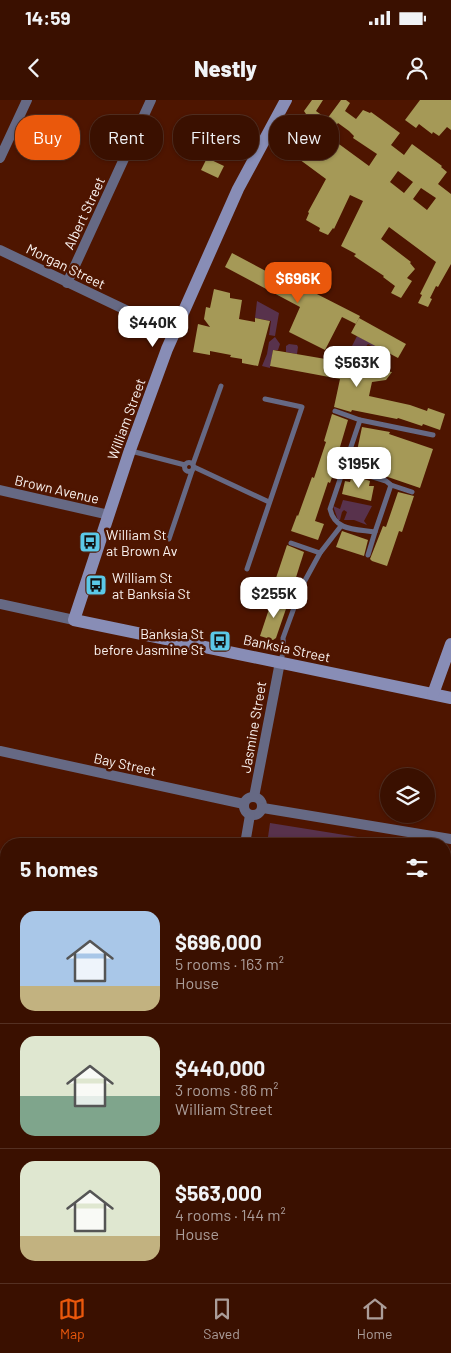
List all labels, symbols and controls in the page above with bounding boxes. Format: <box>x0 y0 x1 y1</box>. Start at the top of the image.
text: 14:59 <box>25 6 70 29</box>
icon: back <box>20 54 48 82</box>
icon: person <box>403 54 431 82</box>
text: Nestly <box>194 55 257 81</box>
chip: Buy <box>15 115 80 160</box>
chip: Rent <box>90 115 163 160</box>
chip: Filters <box>173 115 259 160</box>
chip: New <box>269 115 339 160</box>
street label: Albert Street <box>60 174 108 252</box>
street label: Morgan Street <box>24 240 108 292</box>
pin: $696K <box>263 262 333 304</box>
text: $696K <box>276 268 320 287</box>
pin: $440K <box>118 306 188 348</box>
text: $440K <box>129 312 177 331</box>
pin: $563K <box>322 346 392 388</box>
text: $563K <box>334 352 380 371</box>
street label: William Street <box>103 376 149 462</box>
pin: $195K <box>324 446 394 489</box>
text: $195K <box>338 453 380 472</box>
street label: Brown Avenue <box>13 471 101 507</box>
place label: William St at Brown Av <box>106 526 178 559</box>
bus stop icon: William St at Brown Av <box>78 530 102 554</box>
place label: William St at Banksia St <box>112 569 191 602</box>
bus stop icon: William St at Banksia St <box>84 573 108 597</box>
pin: $255K <box>239 576 309 619</box>
text: $255K <box>251 583 297 602</box>
place label: Banksia St before Jasmine St <box>94 625 204 658</box>
bus stop icon: Banksia St before Jasmine St <box>208 629 232 653</box>
street label: Banksia Street <box>242 630 332 666</box>
street label: Jasmine Street <box>237 680 269 774</box>
street label: Bay Street <box>92 749 158 779</box>
map controls <box>380 768 435 823</box>
button: layers <box>380 768 435 823</box>
icon: filters <box>403 854 431 882</box>
text: 5 homes <box>20 856 98 881</box>
text: $696,000 <box>175 929 262 954</box>
icon: home <box>60 931 120 991</box>
text: 5 rooms · 163 m² <box>175 954 284 973</box>
text: House <box>175 973 219 992</box>
text: $440,000 <box>175 1055 265 1080</box>
icon: home <box>60 1056 120 1116</box>
text: 3 rooms · 86 m² <box>175 1080 279 1099</box>
text: William Street <box>175 1099 273 1118</box>
text: $563,000 <box>175 1180 262 1205</box>
icon: home <box>60 1181 120 1241</box>
text: 4 rooms · 144 m² <box>175 1205 286 1224</box>
text: House <box>175 1224 219 1243</box>
tab: Map <box>58 1295 86 1342</box>
tab: Saved <box>203 1295 240 1342</box>
tab: Home <box>357 1295 393 1342</box>

